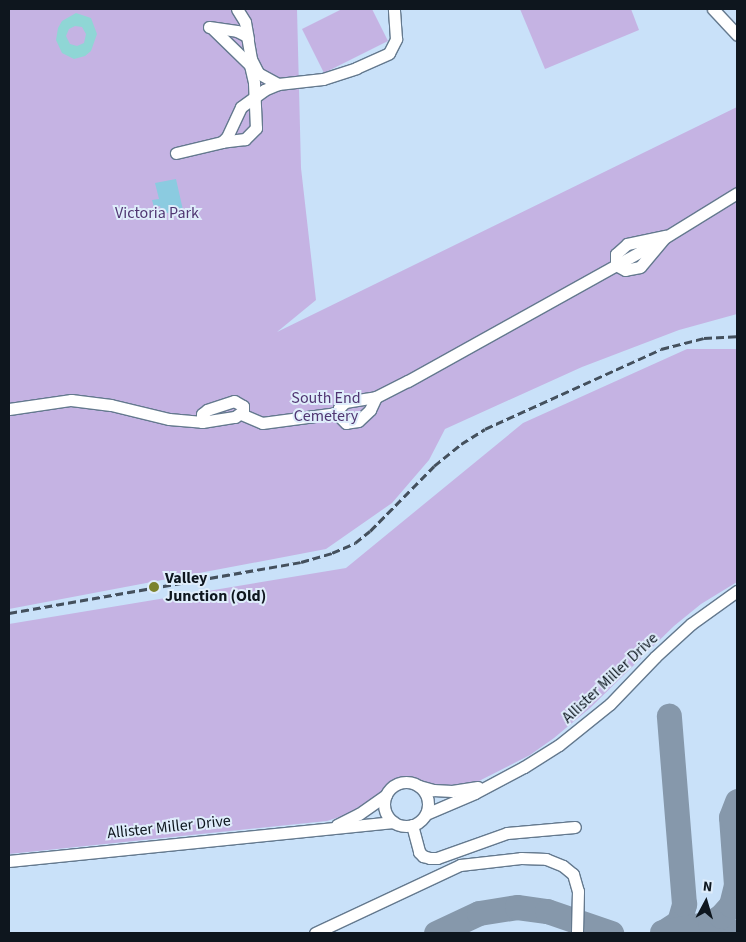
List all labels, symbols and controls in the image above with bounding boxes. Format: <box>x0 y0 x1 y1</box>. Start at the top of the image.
park label: Victoria Park <box>115 203 199 223</box>
park label: South End Cemetery <box>291 388 361 426</box>
place label: Valley Junction (Old) <box>165 568 266 606</box>
marker: Valley Junction (Old) <box>147 580 161 594</box>
street label: Allister Miller Drive <box>558 629 662 727</box>
street label: Allister Miller Drive <box>106 811 232 843</box>
north arrow <box>681 877 731 927</box>
text: N <box>702 877 713 898</box>

